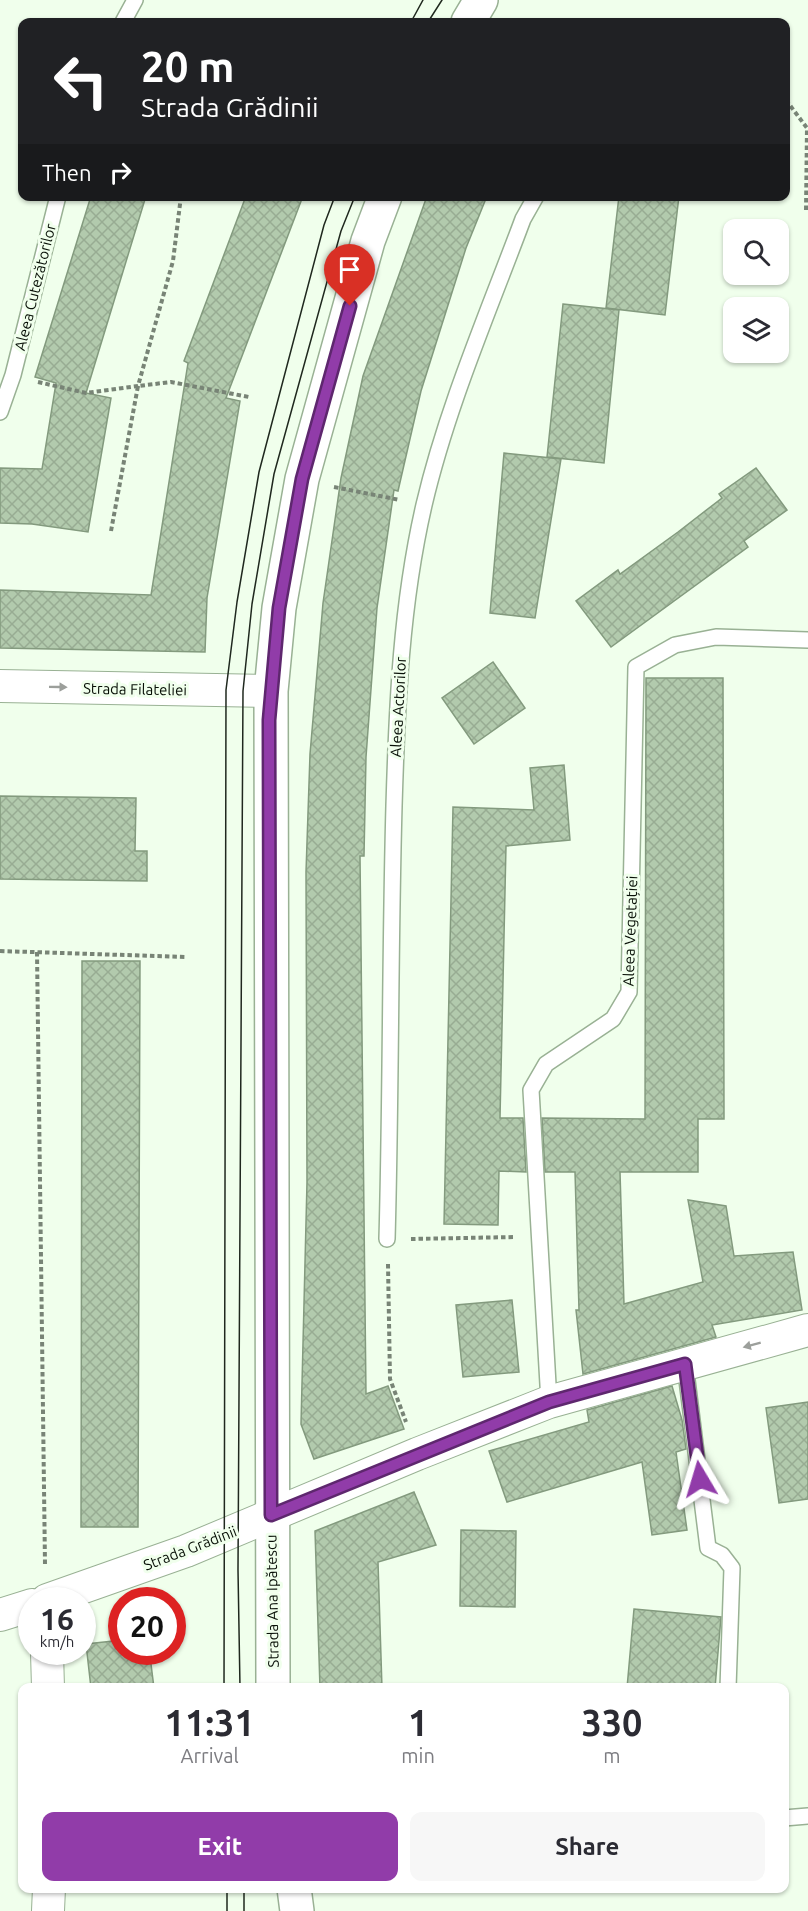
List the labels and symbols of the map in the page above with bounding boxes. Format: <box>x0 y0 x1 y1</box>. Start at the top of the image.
street label: Aleea Cutezătorilor <box>11 222 59 352</box>
pin <box>324 244 375 306</box>
street label: Aleea Actorilor <box>387 656 409 758</box>
street label: Strada Filateliei <box>83 680 187 698</box>
one-way arrow <box>49 683 68 692</box>
street label: Aleea Vegetației <box>620 875 640 987</box>
one-way arrow <box>743 1341 761 1350</box>
position arrow <box>668 1447 732 1511</box>
street label: Strada Grădinii <box>141 1522 239 1574</box>
street label: Strada Ana Ipătescu <box>262 1534 282 1668</box>
speed limit sign: 20 <box>108 1587 186 1665</box>

